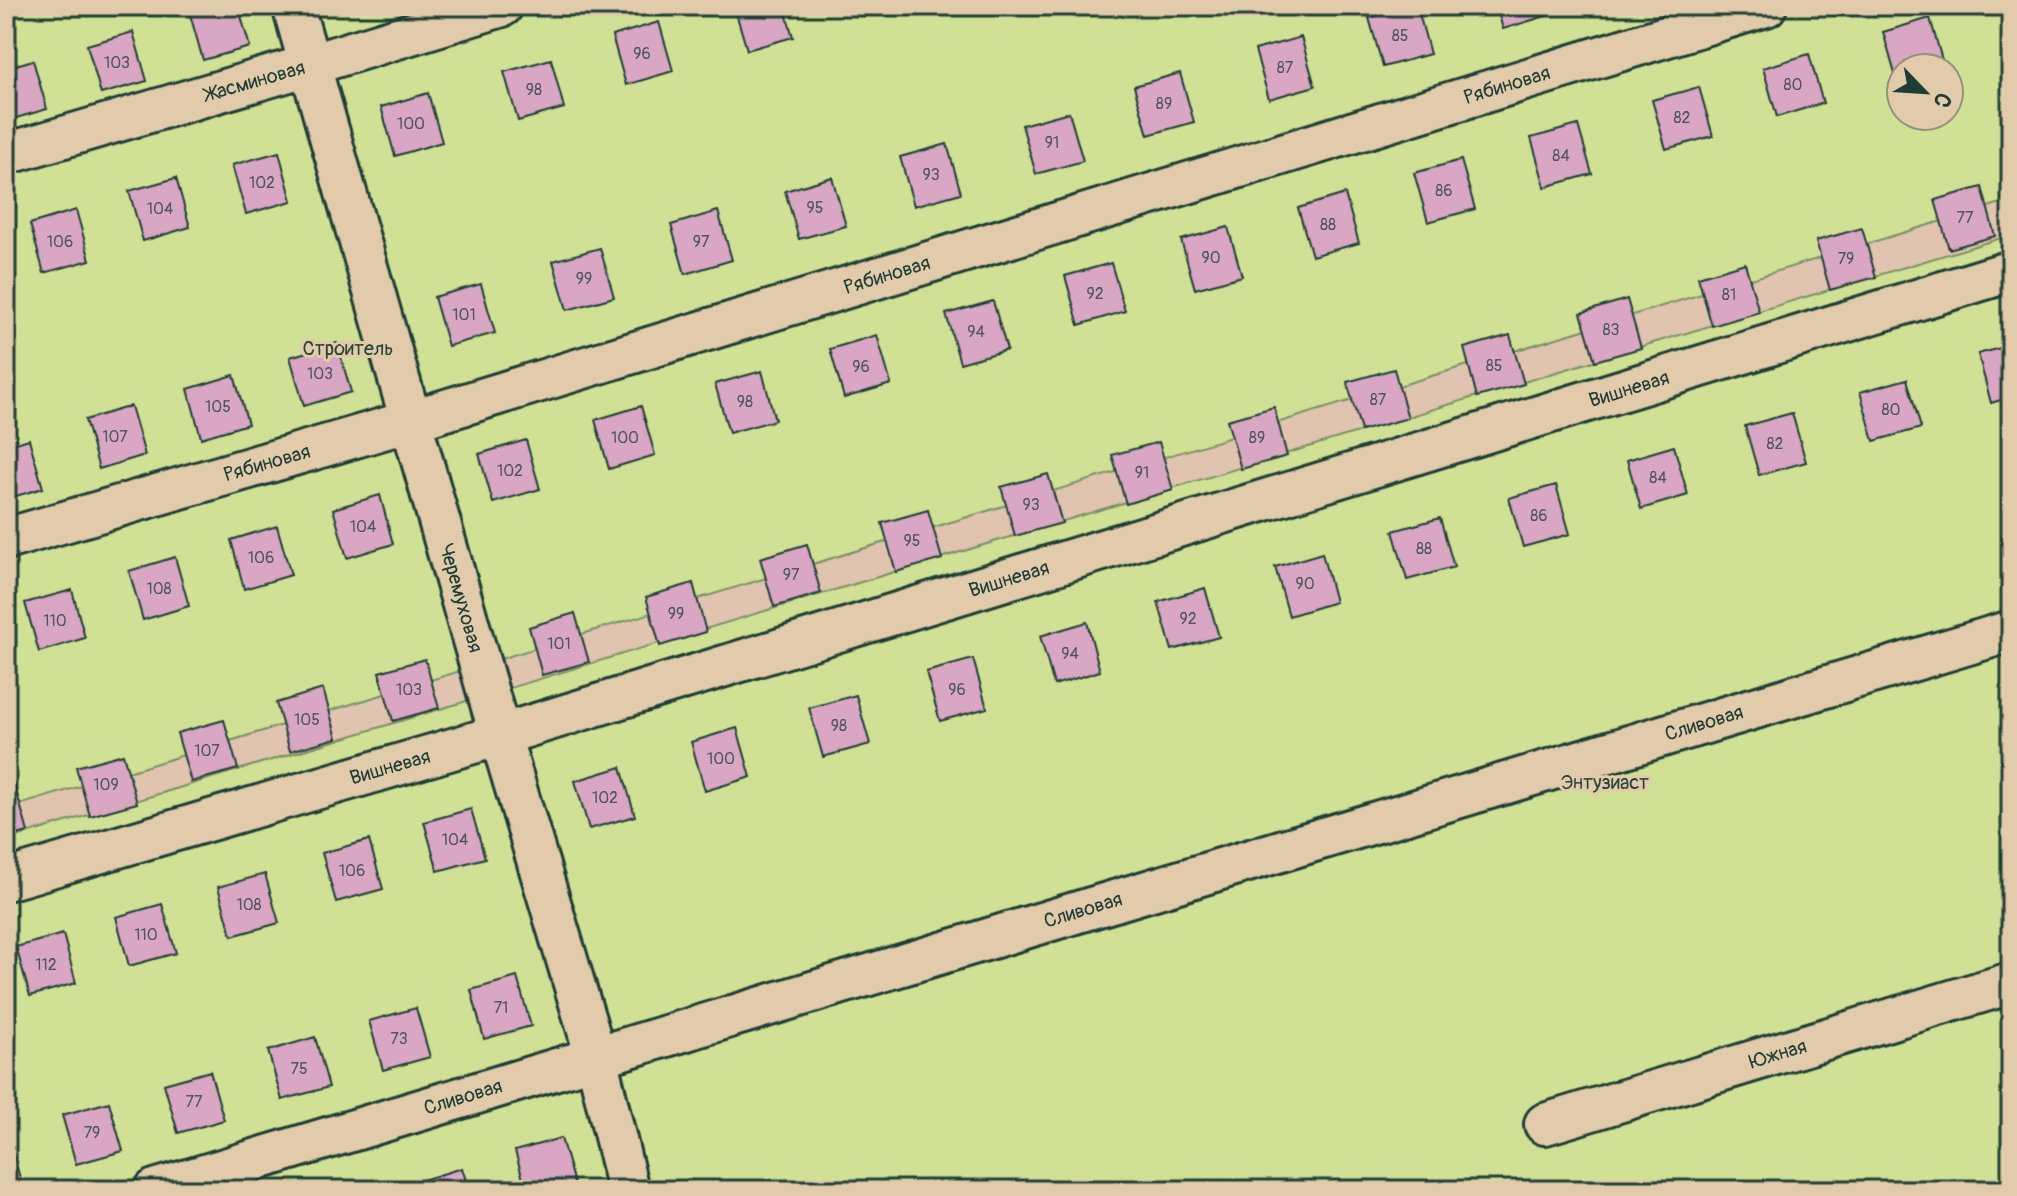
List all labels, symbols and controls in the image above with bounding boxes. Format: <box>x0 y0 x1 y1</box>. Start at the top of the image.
house number: 85 <box>1392 26 1408 46</box>
house number: 96 <box>633 44 651 64</box>
north arrow <box>1885 52 1965 132</box>
house number: 103 <box>104 53 130 73</box>
street label: Жасминовая <box>199 55 308 108</box>
house number: 87 <box>1277 58 1294 78</box>
street label: Рябиновая <box>1461 60 1553 110</box>
house number: 80 <box>1784 75 1803 95</box>
house number: 98 <box>526 80 542 100</box>
text: С <box>1926 88 1958 112</box>
house number: 89 <box>1156 94 1172 114</box>
house number: 82 <box>1673 108 1691 128</box>
house number: 100 <box>397 114 425 134</box>
house number: 91 <box>1045 133 1059 153</box>
house number: 84 <box>1552 146 1570 166</box>
house number: 93 <box>922 165 940 185</box>
house number: 102 <box>249 173 275 193</box>
house number: 86 <box>1435 181 1453 201</box>
house number: 95 <box>807 198 823 218</box>
house number: 104 <box>147 199 173 219</box>
house number: 77 <box>1957 208 1974 228</box>
house number: 88 <box>1320 215 1336 235</box>
house number: 106 <box>47 232 73 252</box>
house number: 97 <box>693 232 710 252</box>
house number: 90 <box>1201 248 1221 268</box>
house number: 79 <box>1838 249 1854 269</box>
street label: Рябиновая <box>841 250 933 300</box>
house number: 99 <box>576 269 592 289</box>
house number: 92 <box>1086 284 1104 304</box>
house number: 81 <box>1722 285 1736 305</box>
house number: 101 <box>452 305 476 325</box>
house number: 83 <box>1603 320 1620 340</box>
house number: 94 <box>967 322 985 342</box>
park label: Строитель <box>302 336 394 361</box>
house number: 85 <box>1486 356 1502 376</box>
house number: 96 <box>852 357 870 377</box>
house number: 103 <box>307 364 333 384</box>
street label: Вишневая <box>1586 365 1672 413</box>
house number: 87 <box>1370 390 1387 410</box>
house number: 98 <box>737 392 753 412</box>
house number: 105 <box>205 397 231 417</box>
house number: 80 <box>1882 400 1901 420</box>
house number: 107 <box>102 427 128 447</box>
house number: 100 <box>611 428 639 448</box>
house number: 89 <box>1249 428 1265 448</box>
house number: 82 <box>1766 434 1784 454</box>
street label: Рябиновая <box>221 439 313 487</box>
house number: 102 <box>497 461 523 481</box>
house number: 91 <box>1135 463 1149 483</box>
house number: 84 <box>1649 468 1667 488</box>
house number: 93 <box>1022 495 1040 515</box>
house number: 86 <box>1530 506 1548 526</box>
house number: 104 <box>350 517 376 537</box>
house number: 95 <box>904 531 920 551</box>
house number: 88 <box>1416 539 1432 559</box>
street label: Черемуховая <box>434 541 488 655</box>
house number: 106 <box>248 548 274 568</box>
street label: Вишневая <box>966 555 1052 603</box>
house number: 97 <box>783 565 800 585</box>
house number: 90 <box>1295 574 1315 594</box>
house number: 108 <box>146 579 172 599</box>
house number: 99 <box>668 604 684 624</box>
house number: 92 <box>1179 609 1197 629</box>
house number: 110 <box>43 611 67 631</box>
house number: 101 <box>547 634 571 654</box>
house number: 94 <box>1061 644 1079 664</box>
house number: 103 <box>396 680 422 700</box>
house number: 96 <box>948 680 966 700</box>
street label: Сливовая <box>1662 699 1746 747</box>
house number: 105 <box>294 710 320 730</box>
house number: 98 <box>831 716 847 736</box>
house number: 107 <box>194 741 220 761</box>
street label: Вишневая <box>347 744 433 790</box>
house number: 100 <box>707 749 735 769</box>
park label: Энтузиаст <box>1561 770 1649 795</box>
house number: 109 <box>93 775 119 795</box>
house number: 102 <box>592 788 618 808</box>
house number: 104 <box>442 830 468 850</box>
house number: 106 <box>339 861 365 881</box>
street label: Сливовая <box>1041 886 1125 934</box>
house number: 108 <box>236 895 262 915</box>
house number: 110 <box>134 925 158 945</box>
house number: 112 <box>35 955 57 975</box>
house number: 71 <box>494 998 508 1018</box>
house number: 73 <box>390 1029 408 1049</box>
street label: Южная <box>1746 1033 1810 1075</box>
house number: 75 <box>290 1059 308 1079</box>
street label: Сливовая <box>421 1073 505 1121</box>
house number: 77 <box>186 1092 203 1112</box>
house number: 79 <box>84 1123 100 1143</box>

